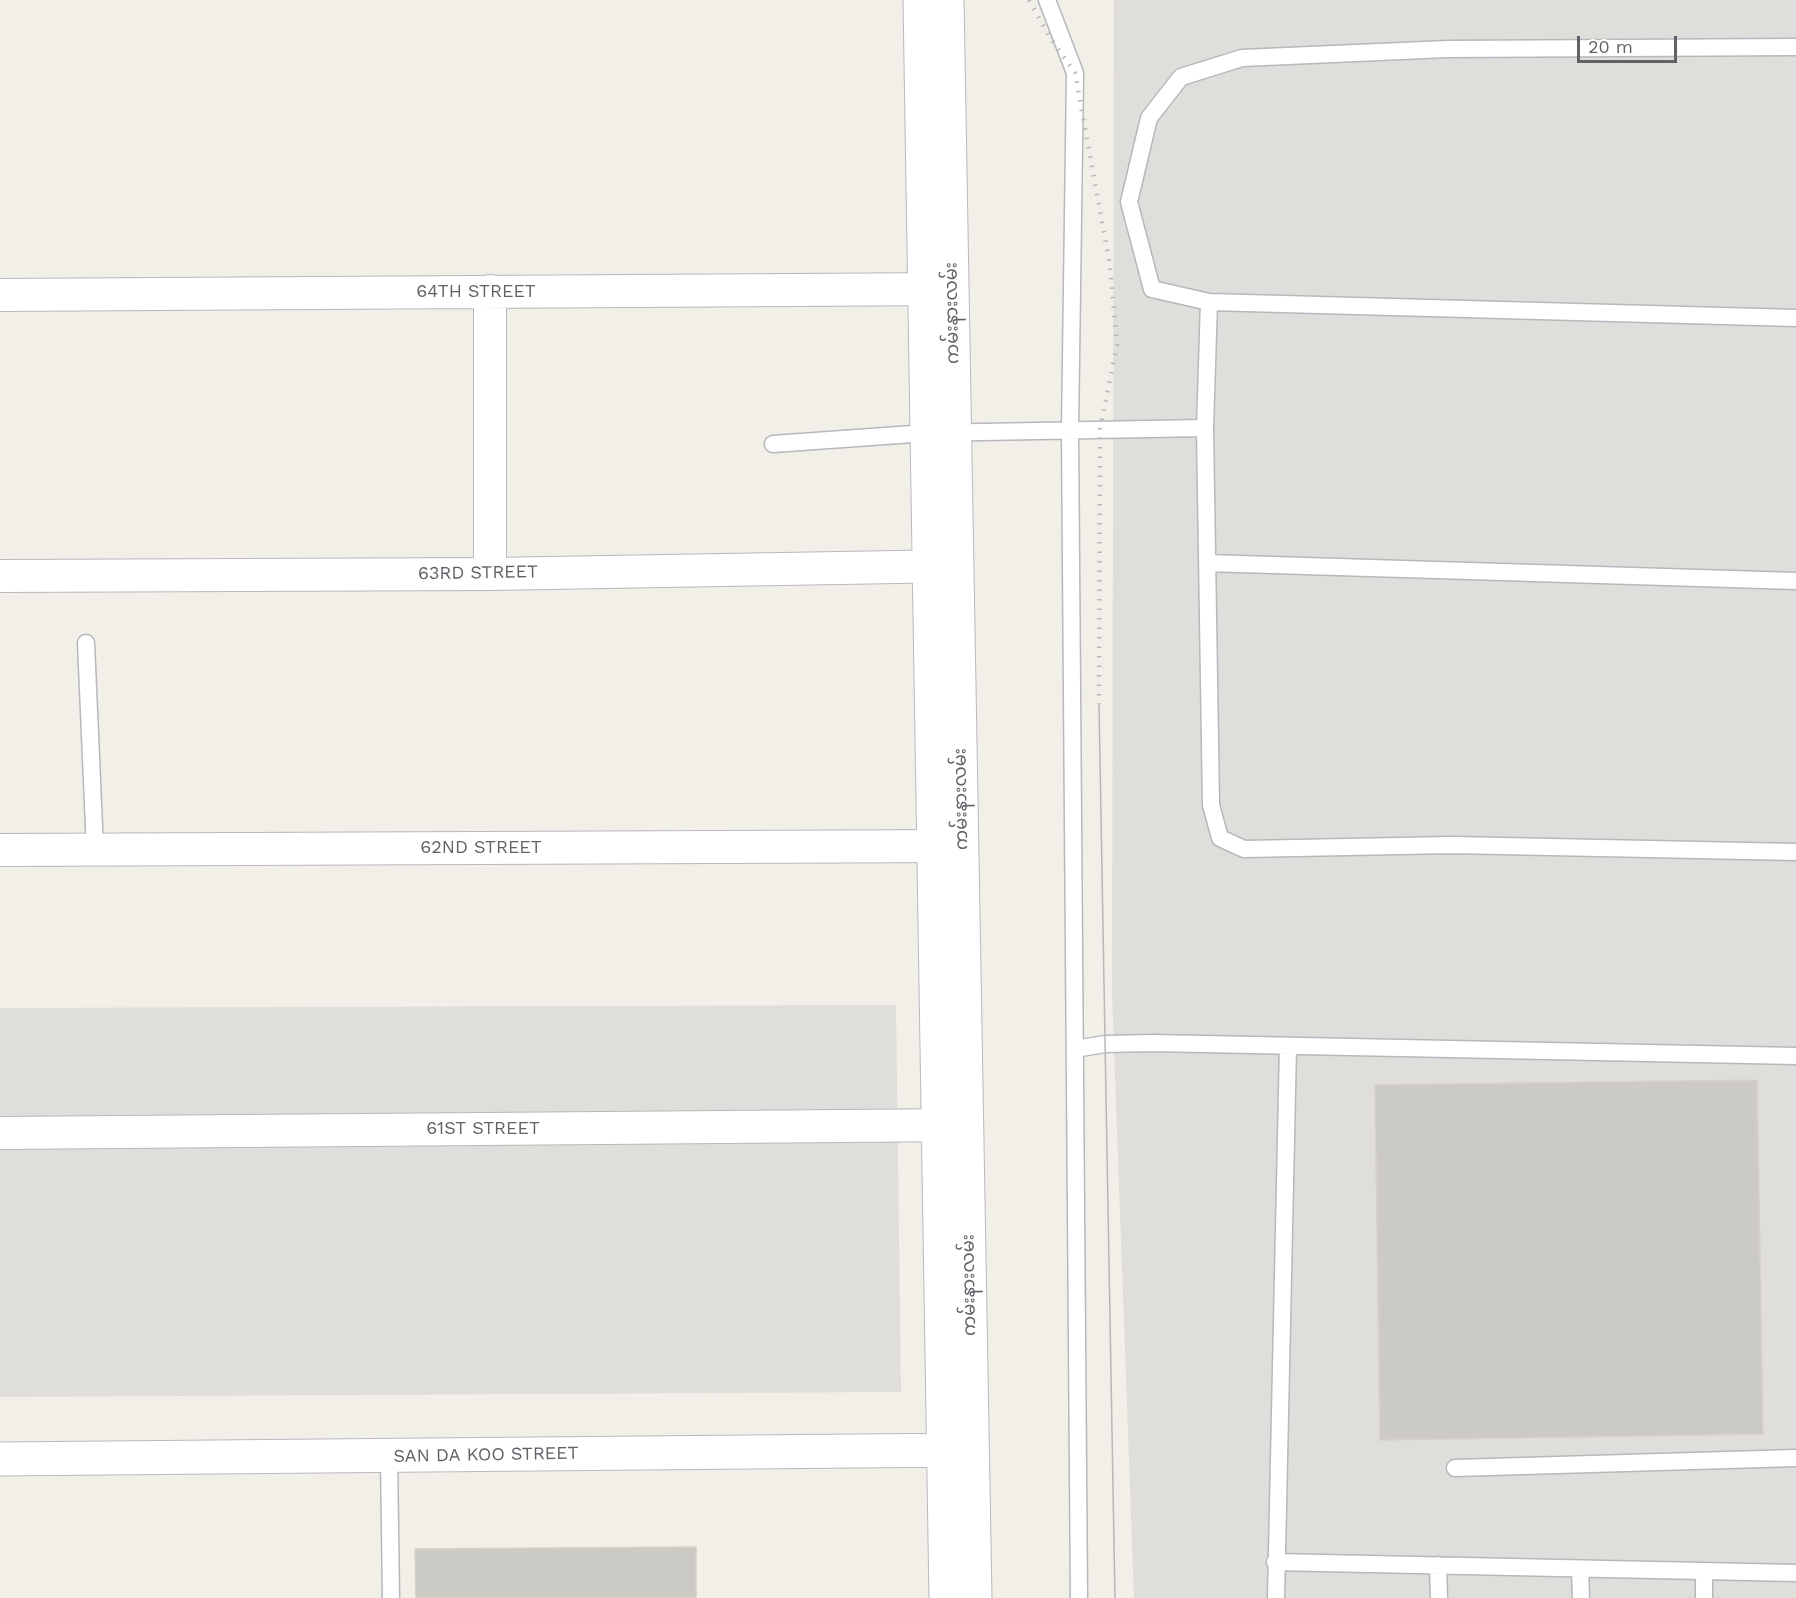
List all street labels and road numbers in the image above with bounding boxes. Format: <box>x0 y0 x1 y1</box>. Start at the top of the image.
street label: ကမ်းနားလမ်း <box>940 262 964 364</box>
street label: 64TH STREET <box>416 281 536 303</box>
street label: 63RD STREET <box>418 561 538 585</box>
street label: ကမ်းနားလမ်း <box>949 748 973 850</box>
street label: 62ND STREET <box>420 837 542 859</box>
street label: 61ST STREET <box>426 1118 540 1140</box>
street label: ကမ်းနားလမ်း <box>957 1234 981 1336</box>
street label: SAN DA KOO STREET <box>393 1443 579 1467</box>

